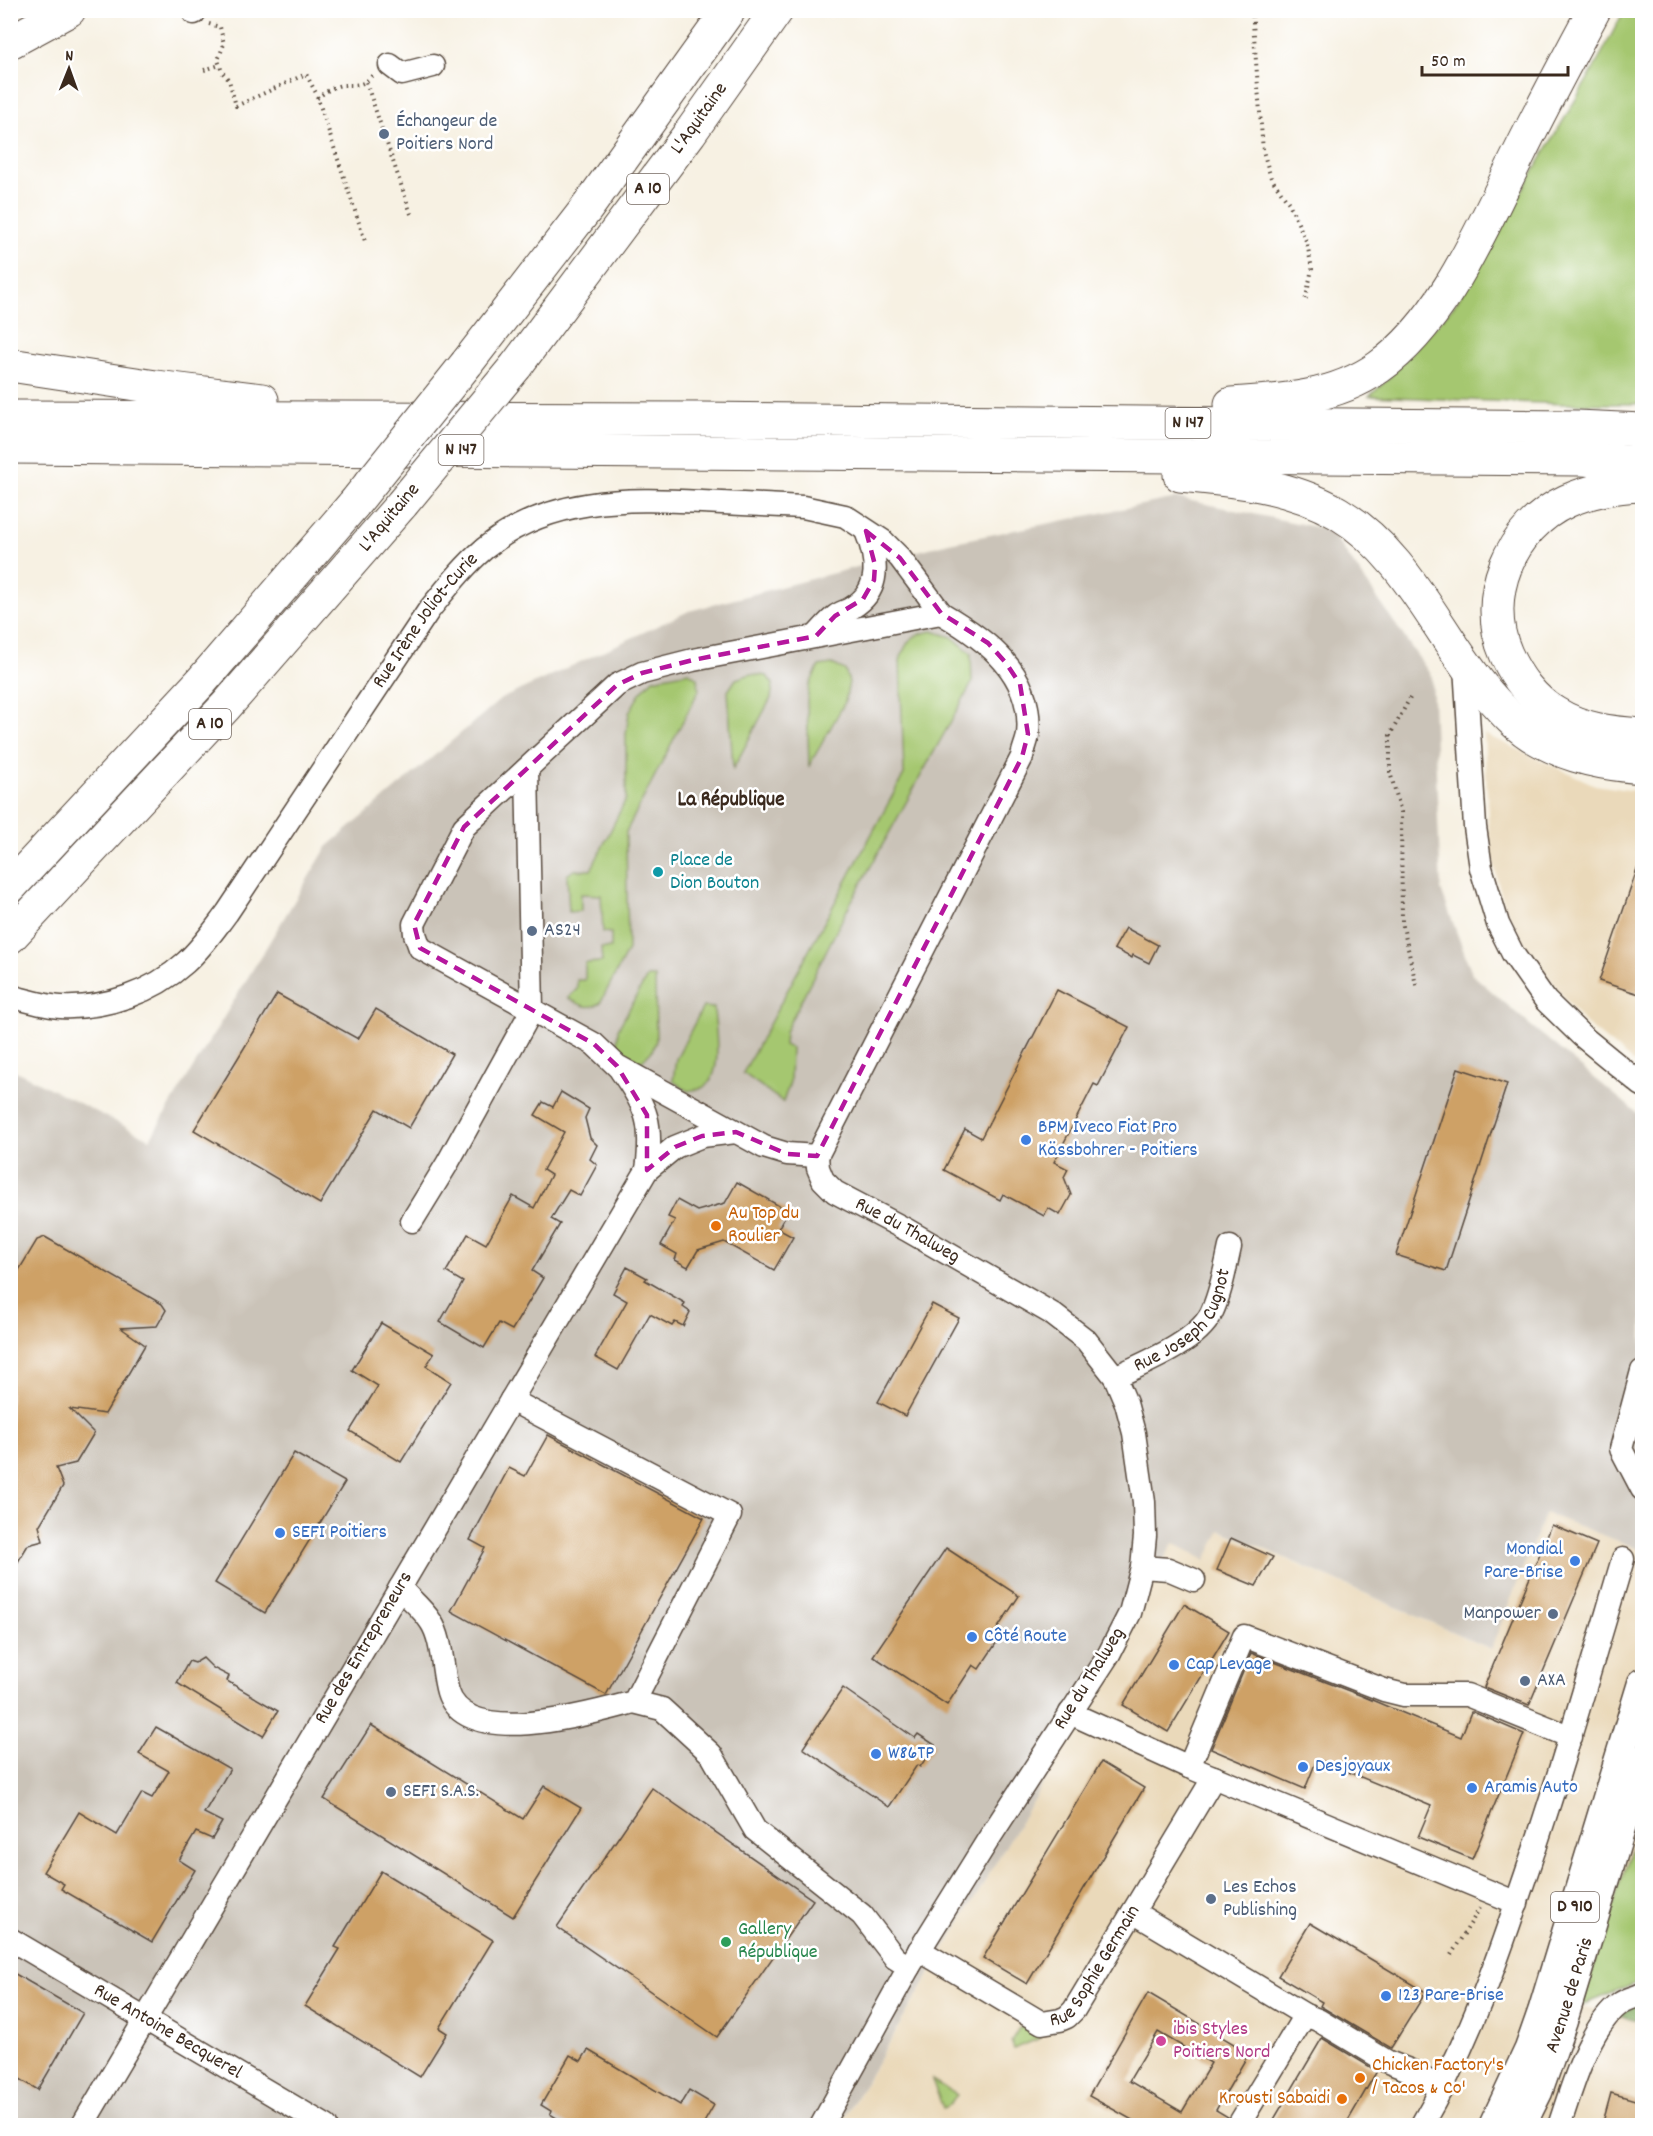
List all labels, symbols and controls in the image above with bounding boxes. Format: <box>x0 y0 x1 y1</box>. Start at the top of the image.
north arrow <box>39 39 99 99</box>
scale bar <box>1422 39 1568 77</box>
text: N <box>65 45 73 68</box>
text: 50 m <box>1431 50 1466 75</box>
street label: L'Aquitaine <box>664 77 735 161</box>
place label: Échangeur de Poitiers Nord <box>396 108 497 159</box>
marker: Échangeur de Poitiers Nord <box>377 127 391 141</box>
road number: A 10 <box>627 174 669 204</box>
road number: N 147 <box>1166 408 1210 438</box>
road number: N 147 <box>438 435 484 465</box>
street label: L'Aquitaine <box>353 477 427 559</box>
street label: Rue Irène Joliot-Curie <box>366 547 486 694</box>
road number: A 10 <box>189 709 231 739</box>
district label: La République <box>678 786 784 816</box>
place label: Place de Dion Bouton <box>670 847 759 898</box>
marker: Place de Dion Bouton <box>651 865 665 879</box>
place label: AS24 <box>544 917 581 945</box>
marker: AS24 <box>525 924 539 938</box>
place label: BPM Iveco Fiat Pro Kässbohrer - Poitiers <box>1038 1114 1198 1165</box>
marker: BPM Iveco Fiat Pro Kässbohrer - Poitiers <box>1019 1133 1033 1147</box>
street label: Rue du Thalweg <box>850 1191 965 1271</box>
place label: Au Top du Roulier <box>728 1200 799 1251</box>
marker: Au Top du Roulier <box>709 1219 723 1233</box>
street label: Rue Joseph Cugnot <box>1129 1266 1239 1380</box>
place label: SEFI Poitiers <box>292 1519 387 1547</box>
marker: SEFI Poitiers <box>273 1526 287 1540</box>
place label: Mondial Pare-Brise <box>1484 1536 1563 1587</box>
marker: Mondial Pare-Brise <box>1568 1554 1582 1568</box>
street label: Rue des Entrepreneurs <box>308 1567 420 1730</box>
place label: Manpower <box>1463 1600 1542 1628</box>
marker: Manpower <box>1546 1607 1560 1621</box>
street label: Rue du Thalweg <box>1047 1622 1133 1736</box>
place label: Côté Route <box>984 1623 1067 1651</box>
marker: Côté Route <box>965 1630 979 1644</box>
place label: Cap Levage <box>1186 1651 1272 1679</box>
marker: Cap Levage <box>1167 1658 1181 1672</box>
place label: AXA <box>1537 1667 1566 1695</box>
marker: AXA <box>1518 1674 1532 1688</box>
place label: W86TP <box>888 1740 934 1768</box>
marker: W86TP <box>869 1747 883 1761</box>
place label: Desjoyaux <box>1315 1753 1391 1781</box>
marker: Desjoyaux <box>1296 1760 1310 1774</box>
place label: Aramis Auto <box>1484 1774 1578 1802</box>
place label: SEFI S.A.S. <box>403 1778 479 1806</box>
marker: Aramis Auto <box>1465 1781 1479 1795</box>
marker: SEFI S.A.S. <box>384 1785 398 1799</box>
place label: Les Echos Publishing <box>1223 1874 1297 1925</box>
marker: Les Echos Publishing <box>1204 1892 1218 1906</box>
road number: D 910 <box>1551 1892 1599 1922</box>
street label: Rue Sophie Germain <box>1048 1900 1148 2035</box>
place label: Gallery République <box>738 1916 818 1967</box>
street label: Avenue de Paris <box>1539 1934 1601 2057</box>
marker: Gallery République <box>719 1935 733 1949</box>
street label: Rue Antoine Becquerel <box>88 1977 247 2087</box>
place label: 123 Pare-Brise <box>1398 1982 1504 2010</box>
marker: 123 Pare-Brise <box>1379 1989 1393 2003</box>
place label: ibis Styles Poitiers Nord <box>1173 2016 1270 2067</box>
marker: ibis Styles Poitiers Nord <box>1154 2034 1168 2048</box>
place label: Chicken Factory's / Tacos & Co' <box>1372 2052 1504 2103</box>
marker: Chicken Factory's / Tacos & Co' <box>1353 2071 1367 2085</box>
place label: Krousti Sabaidi <box>1219 2085 1330 2113</box>
marker: Krousti Sabaidi <box>1335 2092 1349 2106</box>

